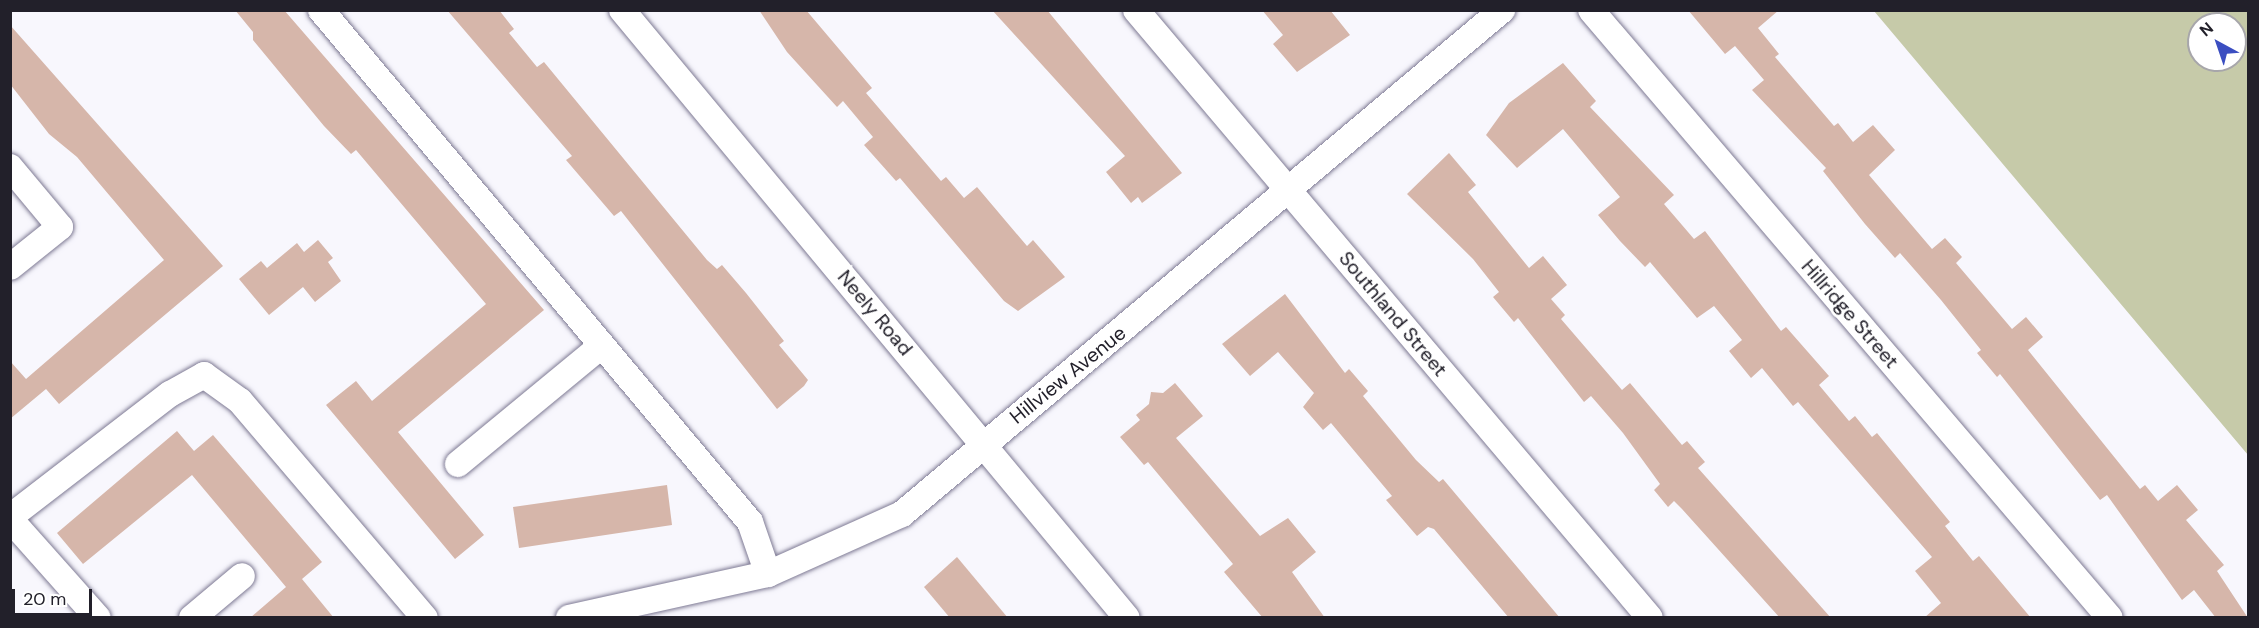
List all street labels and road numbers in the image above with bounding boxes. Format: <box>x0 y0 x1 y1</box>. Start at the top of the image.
street label: Southland Street <box>1334 247 1452 381</box>
street label: Hillridge Street <box>1796 255 1904 373</box>
street label: Neely Road <box>832 265 918 361</box>
street label: Hillview Avenue <box>1005 321 1131 429</box>

